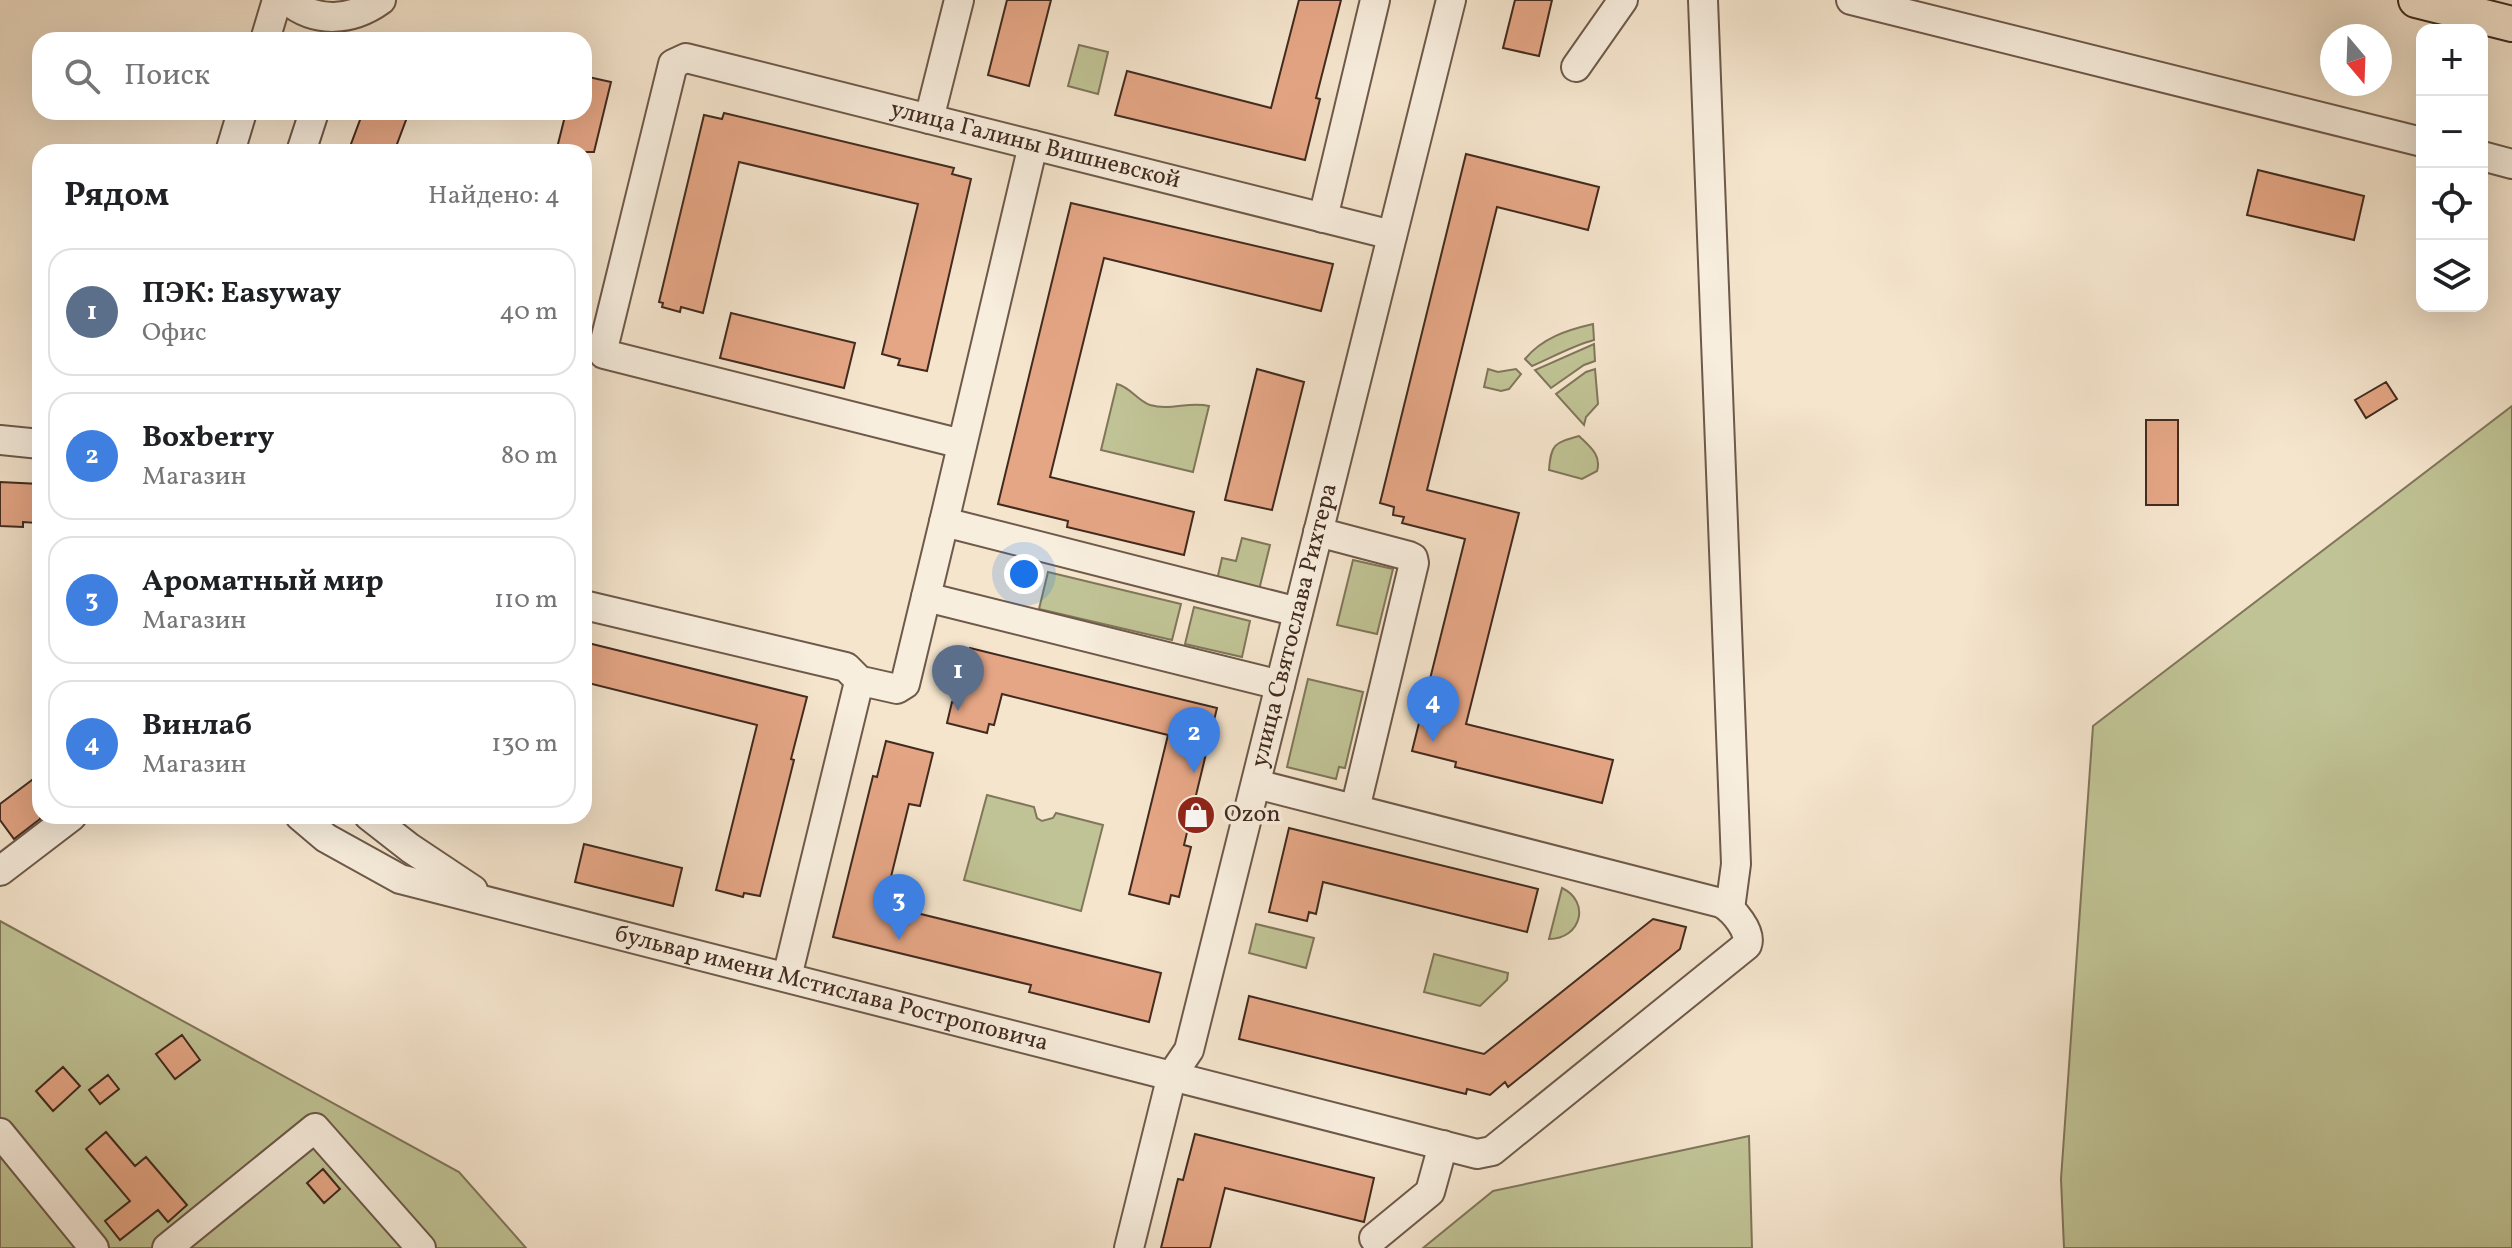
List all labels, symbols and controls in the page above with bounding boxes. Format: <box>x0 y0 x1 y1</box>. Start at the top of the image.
north arrow <box>2320 24 2392 96</box>
map controls <box>2416 24 2488 312</box>
button: + <box>2416 24 2488 96</box>
search box <box>32 32 592 120</box>
icon: search <box>60 54 104 98</box>
text: Поиск <box>124 55 210 97</box>
street label: улица Галины Вишневской <box>886 93 1184 198</box>
button: − <box>2416 96 2488 168</box>
button: locate <box>2416 168 2488 240</box>
text: Рядом <box>64 173 169 220</box>
text: Найдено: 4 <box>428 178 560 214</box>
button: layers <box>2416 240 2488 312</box>
text: ПЭК: Easyway <box>142 273 341 315</box>
text: 1 <box>87 294 97 330</box>
text: 40 m <box>499 294 558 330</box>
text: Офис <box>142 315 207 351</box>
text: Boxberry <box>142 417 274 459</box>
text: 2 <box>85 438 99 474</box>
text: 80 m <box>501 438 558 474</box>
text: Магазин <box>142 459 246 495</box>
street label: улица Святослава Рихтера <box>1243 480 1347 771</box>
your location <box>1004 554 1044 594</box>
text: Ароматный мир <box>142 561 384 603</box>
text: 3 <box>85 582 99 618</box>
text: 110 m <box>494 582 558 618</box>
text: Магазин <box>142 603 246 639</box>
pin: 1 <box>932 645 984 711</box>
pin: 4 <box>1407 676 1459 742</box>
text: Винлаб <box>142 705 252 747</box>
pin: 2 <box>1168 707 1220 773</box>
text: 4 <box>84 726 100 762</box>
text: 130 m <box>491 726 558 762</box>
text: Магазин <box>142 747 246 783</box>
shop icon: Ozon <box>1175 794 1217 836</box>
place label: Ozon <box>1224 798 1281 832</box>
pin: 3 <box>873 874 925 940</box>
street label: бульвар имени Мстислава Ростроповича <box>611 918 1052 1061</box>

